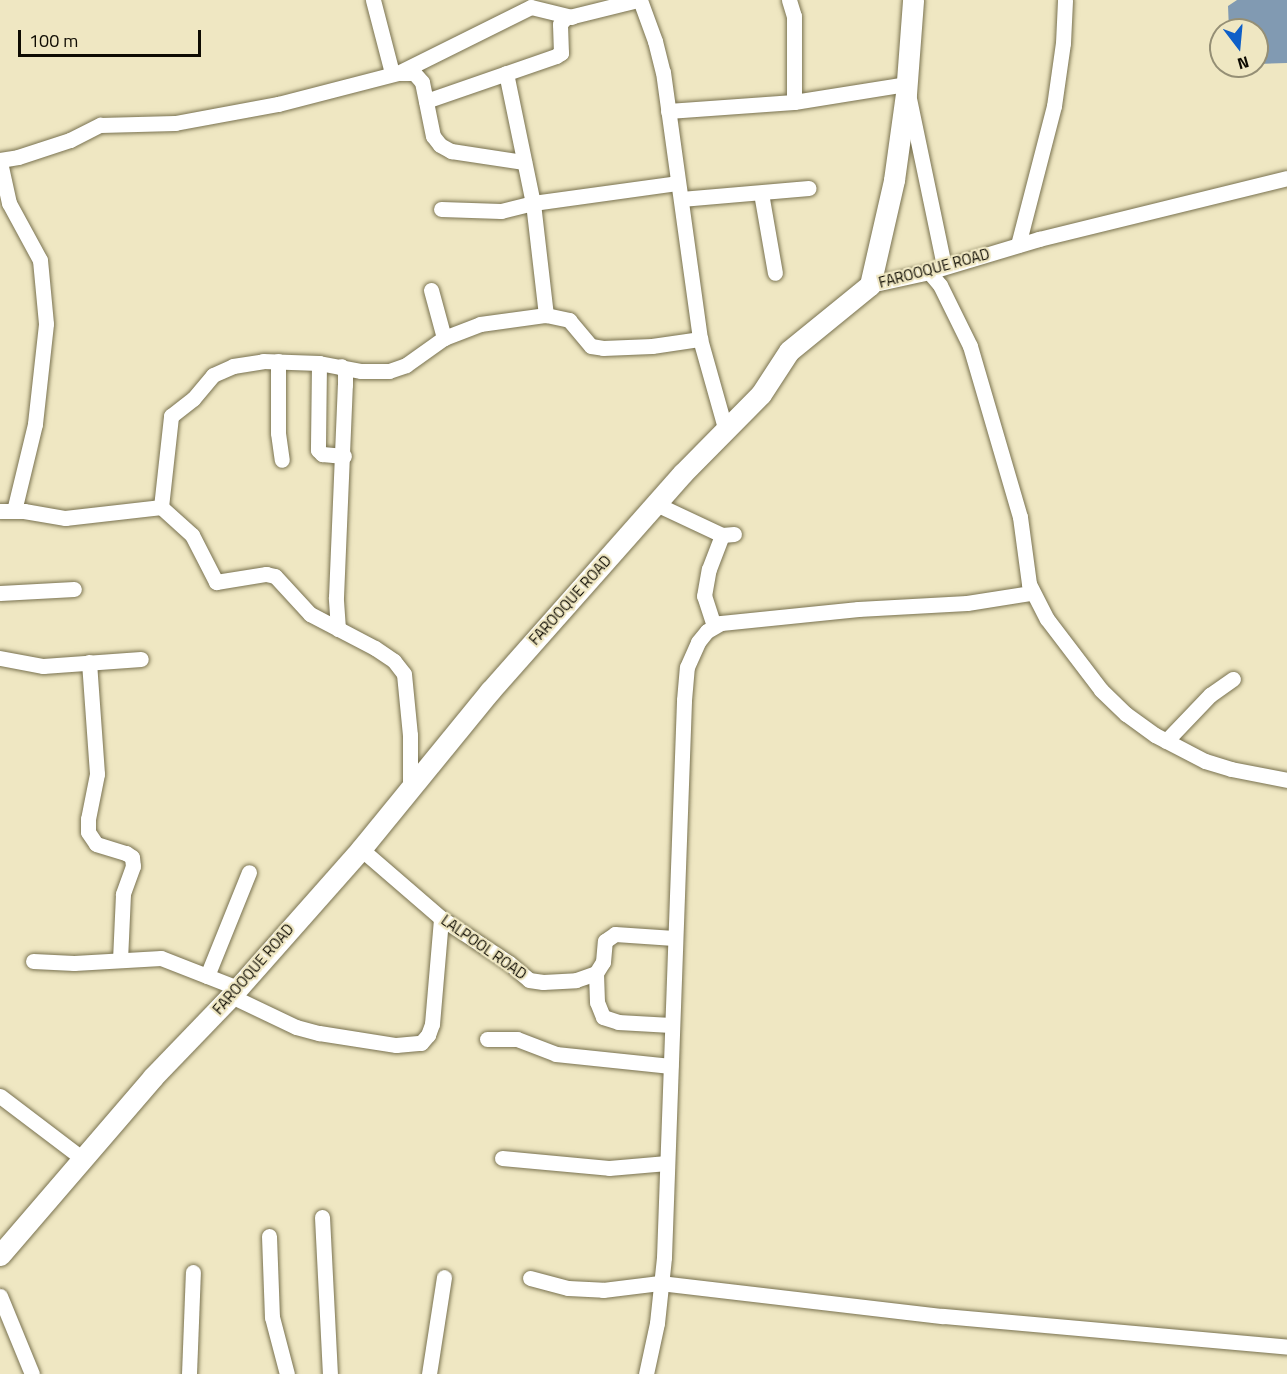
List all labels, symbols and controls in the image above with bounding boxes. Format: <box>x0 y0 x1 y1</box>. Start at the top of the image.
scale bar <box>21 18 204 56</box>
north arrow <box>1209 18 1269 78</box>
text: 100 m <box>29 27 78 54</box>
text: N <box>1235 50 1252 76</box>
street label: FAROOQUE ROAD <box>877 245 991 291</box>
street label: FAROOQUE ROAD <box>525 552 615 648</box>
street label: LALPOOL ROAD <box>438 911 530 983</box>
street label: FAROOQUE ROAD <box>209 920 297 1018</box>

